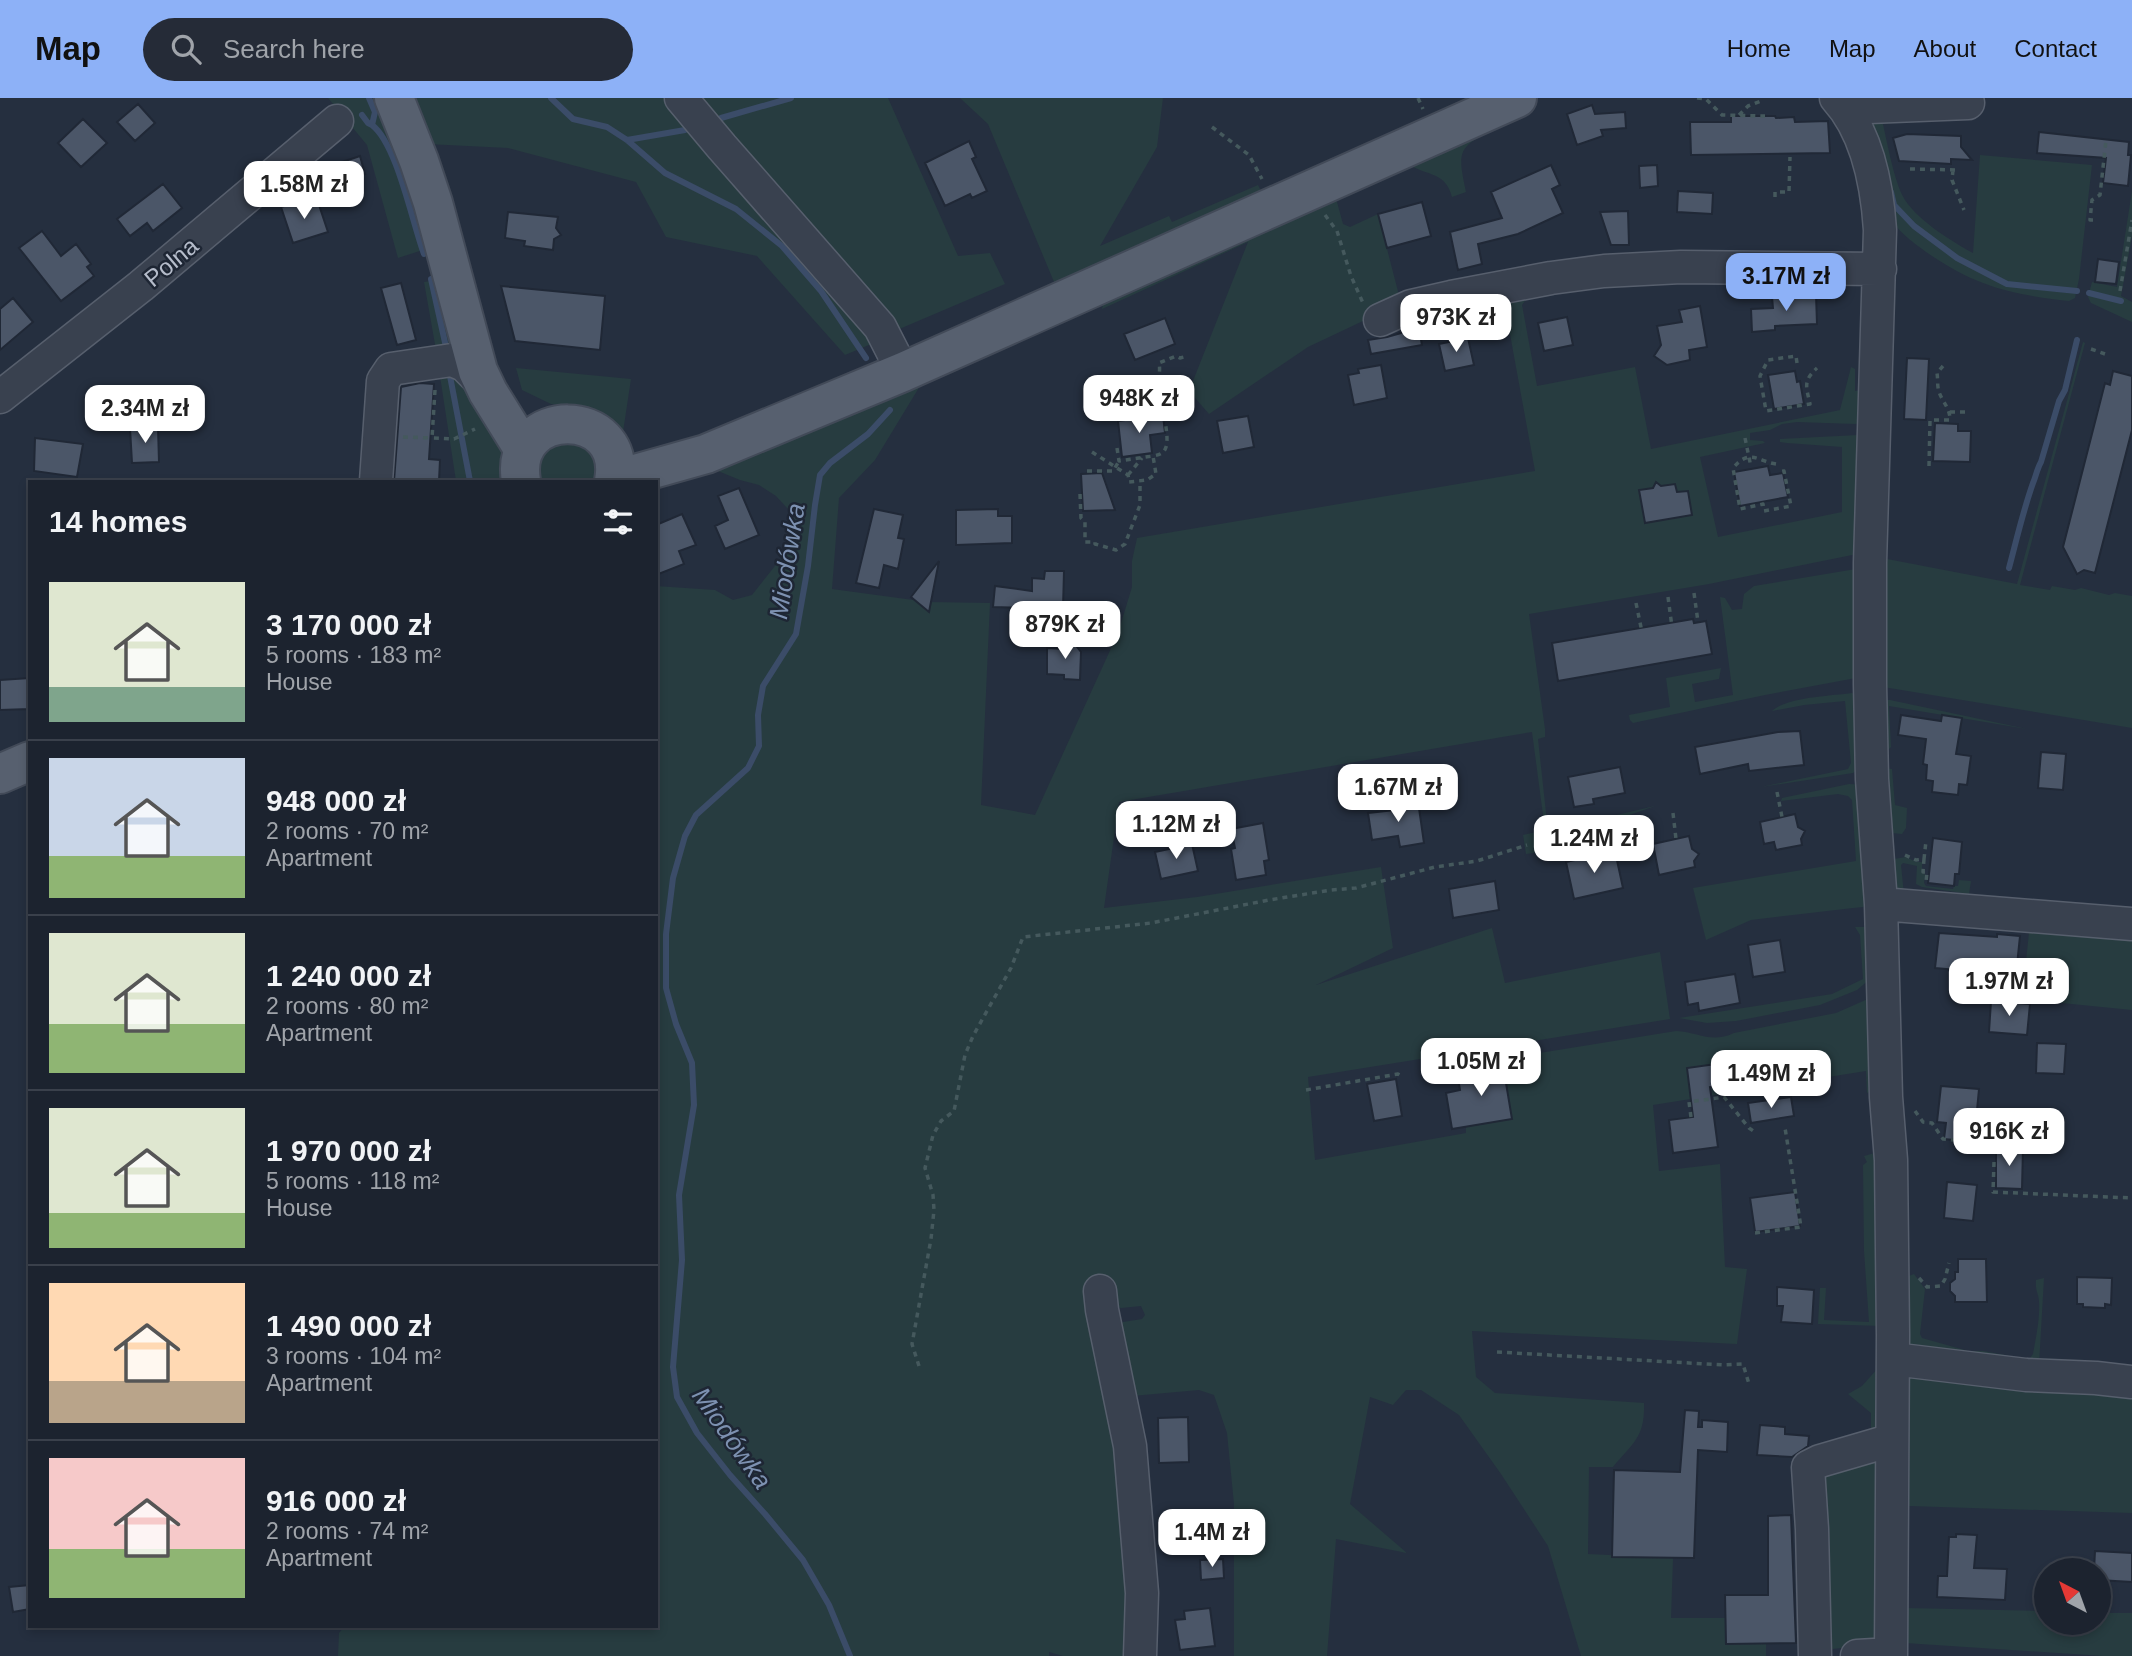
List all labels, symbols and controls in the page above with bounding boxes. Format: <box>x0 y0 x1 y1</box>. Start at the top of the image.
search box <box>143 18 633 81</box>
text: Map <box>35 30 101 67</box>
icon: search <box>167 30 205 68</box>
text: Search here <box>223 34 365 64</box>
text: Home <box>1727 35 1791 62</box>
text: Map <box>1829 35 1876 62</box>
text: About <box>1914 35 1976 62</box>
text: Contact <box>2014 35 2097 62</box>
pin: 1.58M zł <box>232 162 376 221</box>
text: 1.58M zł <box>260 171 348 197</box>
street label: Polna <box>139 232 204 292</box>
pin: 3.17M zł <box>1714 254 1858 313</box>
text: 3.17M zł <box>1742 263 1830 289</box>
pin: 973K zł <box>1391 294 1521 354</box>
text: 973K zł <box>1416 304 1496 330</box>
pin: 948K zł <box>1074 376 1204 435</box>
text: 948K zł <box>1099 385 1179 411</box>
pin: 2.34M zł <box>73 386 217 445</box>
text: 2.34M zł <box>101 395 189 421</box>
water label: Miodówka <box>763 501 811 621</box>
icon: filters <box>599 503 637 541</box>
text: 14 homes <box>49 505 187 538</box>
pin: 879K zł <box>1000 602 1130 661</box>
text: 3 170 000 zł <box>266 608 431 641</box>
icon: home <box>105 610 189 694</box>
text: 879K zł <box>1025 611 1105 637</box>
text: 5 rooms · 183 m² <box>266 642 441 668</box>
text: House <box>266 669 332 695</box>
pin: 1.67M zł <box>1326 764 1470 824</box>
text: 1.67M zł <box>1354 774 1442 800</box>
text: 948 000 zł <box>266 784 406 817</box>
icon: home <box>105 786 189 870</box>
pin: 1.12M zł <box>1104 802 1248 861</box>
text: 1.12M zł <box>1132 811 1220 837</box>
pin: 1.24M zł <box>1522 816 1666 875</box>
text: 2 rooms · 70 m² <box>266 818 428 844</box>
text: 1.24M zł <box>1550 825 1638 851</box>
text: Apartment <box>266 845 372 871</box>
pin: 1.97M zł <box>1937 958 2081 1018</box>
text: 1 240 000 zł <box>266 959 431 992</box>
icon: home <box>105 961 189 1045</box>
text: 1.97M zł <box>1965 968 2053 994</box>
text: 2 rooms · 80 m² <box>266 993 428 1019</box>
text: Apartment <box>266 1020 372 1046</box>
pin: 1.05M zł <box>1409 1038 1553 1098</box>
text: 1.05M zł <box>1437 1048 1525 1074</box>
pin: 1.49M zł <box>1699 1051 1843 1110</box>
text: 1.49M zł <box>1727 1060 1815 1086</box>
pin: 916K zł <box>1944 1108 2074 1168</box>
text: 916K zł <box>1969 1118 2049 1144</box>
text: 1 970 000 zł <box>266 1134 431 1167</box>
icon: home <box>105 1136 189 1220</box>
text: 5 rooms · 118 m² <box>266 1168 439 1194</box>
text: House <box>266 1195 332 1221</box>
text: 1 490 000 zł <box>266 1309 431 1342</box>
icon: home <box>105 1311 189 1395</box>
text: 3 rooms · 104 m² <box>266 1343 441 1369</box>
text: Apartment <box>266 1370 372 1396</box>
water label: Miodówka <box>686 1381 778 1495</box>
text: 916 000 zł <box>266 1484 406 1517</box>
icon: home <box>105 1486 189 1570</box>
pin: 1.4M zł <box>1147 1510 1277 1569</box>
text: 2 rooms · 74 m² <box>266 1518 428 1544</box>
text: 1.4M zł <box>1174 1519 1250 1545</box>
text: Apartment <box>266 1545 372 1571</box>
north arrow <box>2034 1558 2110 1634</box>
map controls <box>2034 1558 2111 1635</box>

